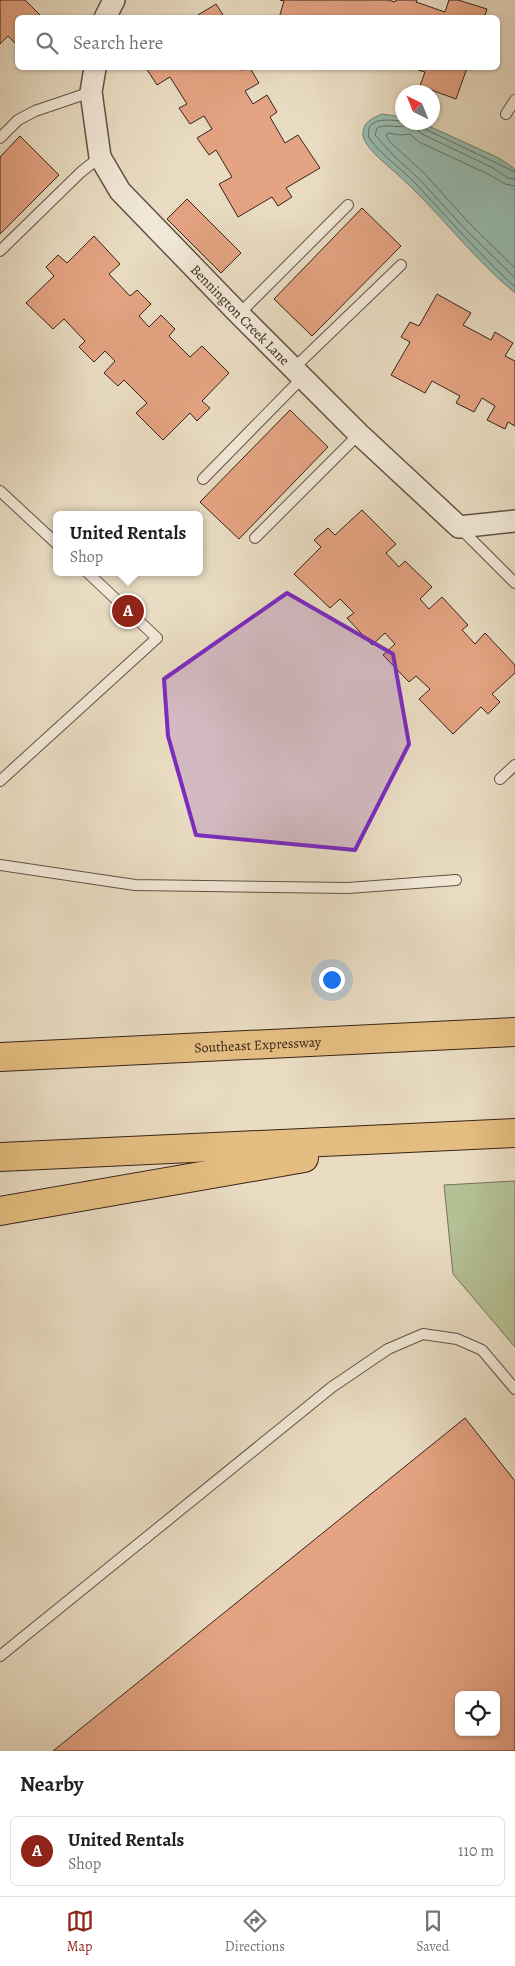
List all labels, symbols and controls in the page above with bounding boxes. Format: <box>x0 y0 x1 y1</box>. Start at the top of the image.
search box <box>15 15 500 70</box>
icon: search <box>33 29 61 57</box>
text: Search here <box>73 30 163 56</box>
north arrow <box>395 85 440 130</box>
street label: Bennington Creek Lane <box>187 260 294 369</box>
popup <box>53 511 203 576</box>
text: United Rentals <box>70 520 186 546</box>
text: Shop <box>70 546 103 568</box>
pin: A <box>112 592 144 630</box>
your location <box>319 967 345 993</box>
street label: Southeast Expressway <box>194 1032 322 1057</box>
map controls <box>455 1691 500 1736</box>
button: locate <box>455 1691 500 1736</box>
text: Nearby <box>20 1770 83 1798</box>
text: United Rentals <box>68 1827 184 1853</box>
text: A <box>32 1840 42 1862</box>
text: 110 m <box>458 1840 494 1862</box>
text: Shop <box>68 1853 101 1875</box>
tab: Map <box>66 1907 94 1956</box>
tab: Directions <box>225 1907 285 1956</box>
tab: Saved <box>416 1907 449 1956</box>

